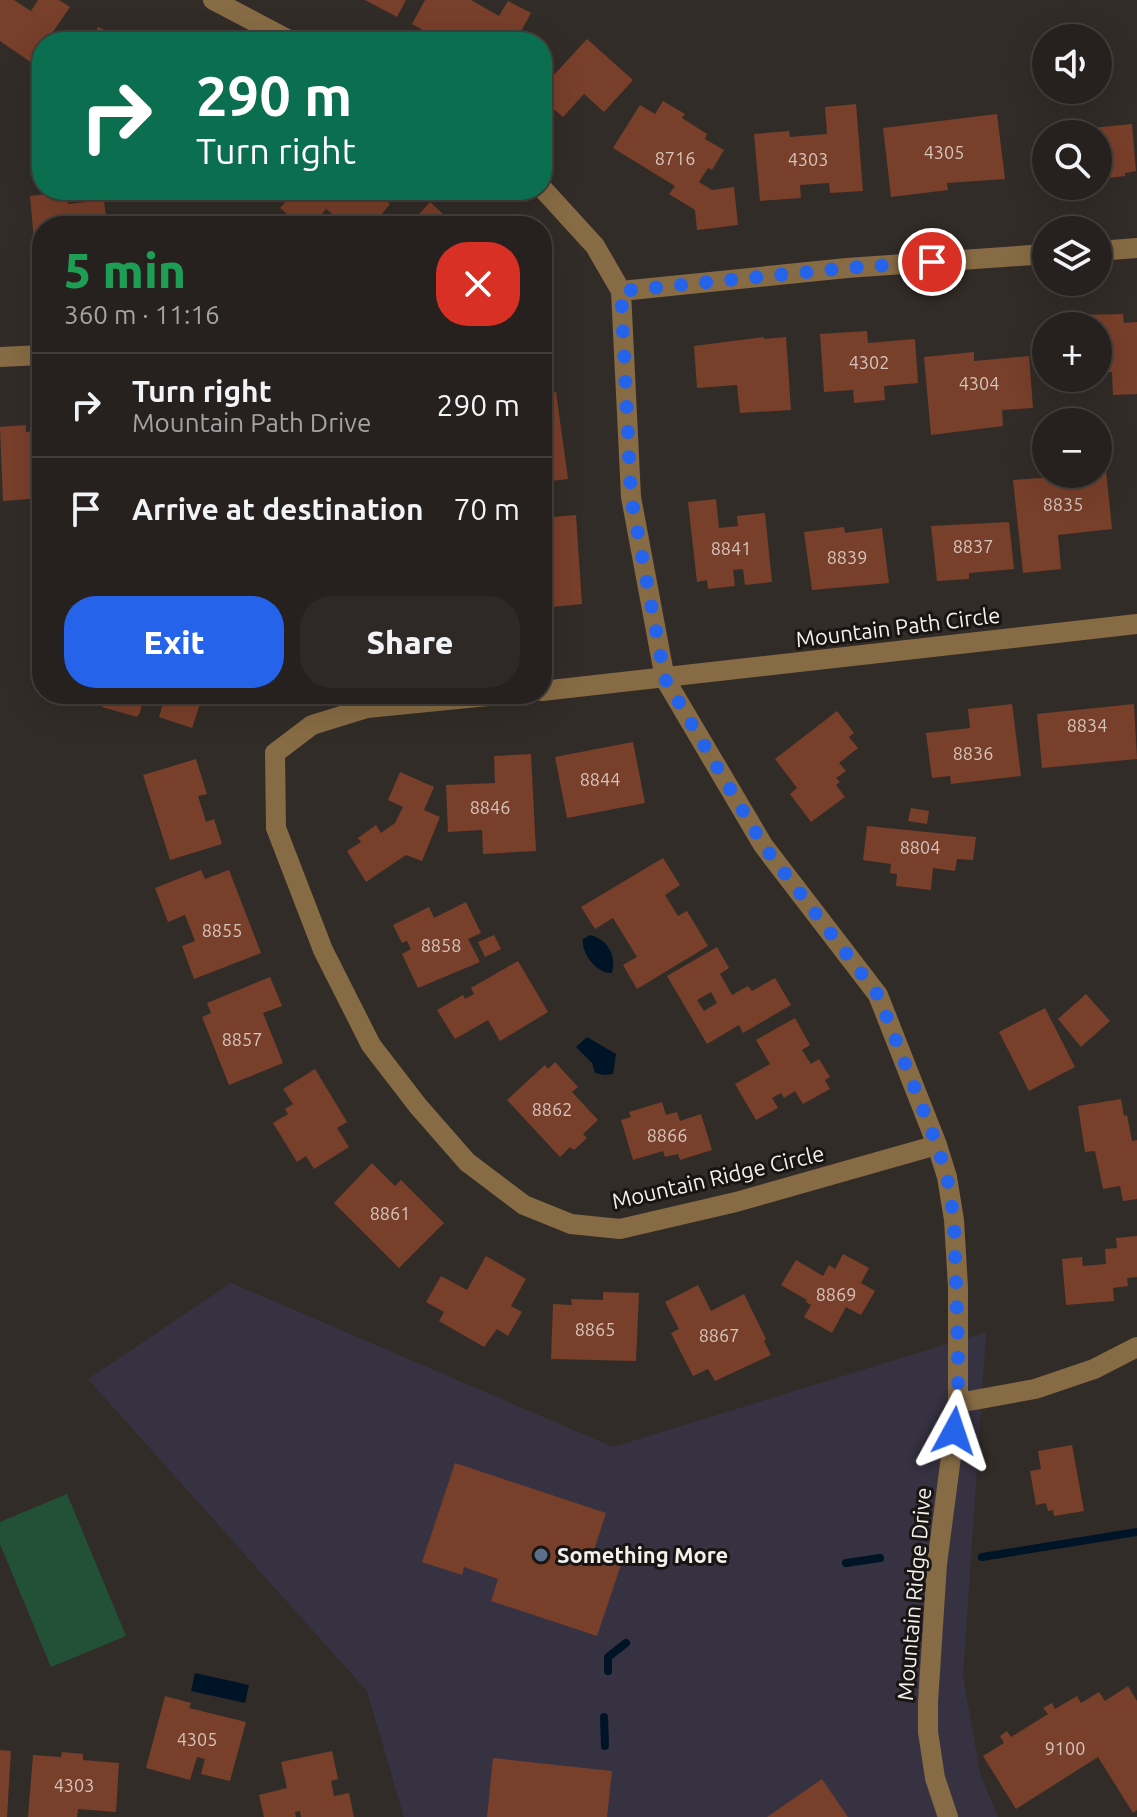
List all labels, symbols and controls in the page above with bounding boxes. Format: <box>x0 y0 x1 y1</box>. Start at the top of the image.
map controls <box>1032 24 1112 488</box>
button: sound <box>1032 24 1112 104</box>
icon: right <box>64 64 168 168</box>
text: 290 m <box>196 64 352 127</box>
button: search <box>1032 120 1112 200</box>
text: Turn right <box>196 130 356 171</box>
house number: 4305 <box>924 142 964 162</box>
house number: 8716 <box>655 148 695 168</box>
house number: 4303 <box>788 149 828 169</box>
button: layers <box>1032 216 1112 296</box>
pin <box>898 228 966 296</box>
icon: arrive <box>910 240 954 284</box>
button: close <box>436 242 520 326</box>
text: 5 min <box>64 243 186 297</box>
text: 360 m · 11:16 <box>64 300 220 329</box>
button: + <box>1032 312 1112 392</box>
house number: 4302 <box>849 352 889 372</box>
house number: 4304 <box>959 373 999 393</box>
text: Turn right <box>132 374 272 408</box>
icon: right <box>64 383 108 427</box>
text: 290 m <box>436 388 520 422</box>
text: Mountain Path Drive <box>132 408 371 437</box>
button: − <box>1032 408 1112 488</box>
icon: arrive <box>64 487 108 531</box>
text: Arrive at destination <box>132 492 424 526</box>
text: 70 m <box>453 492 520 526</box>
house number: 8835 <box>1043 494 1083 514</box>
house number: 8837 <box>953 536 993 556</box>
house number: 8841 <box>711 538 751 558</box>
house number: 8839 <box>827 547 867 567</box>
button: Exit <box>64 596 284 688</box>
button: Share <box>300 596 520 688</box>
street label: Mountain Path Circle <box>794 602 1002 651</box>
house number: 8834 <box>1067 715 1107 735</box>
house number: 8836 <box>953 743 993 763</box>
house number: 8844 <box>580 769 620 789</box>
house number: 8846 <box>470 797 510 817</box>
house number: 8804 <box>900 837 940 857</box>
house number: 8855 <box>202 920 242 940</box>
house number: 8858 <box>421 935 461 955</box>
house number: 8857 <box>222 1029 262 1049</box>
house number: 8862 <box>532 1099 572 1119</box>
house number: 8866 <box>647 1125 687 1145</box>
street label: Mountain Ridge Circle <box>609 1140 826 1213</box>
house number: 8861 <box>370 1203 410 1223</box>
house number: 8869 <box>816 1284 856 1304</box>
house number: 8865 <box>575 1319 615 1339</box>
house number: 8867 <box>699 1325 739 1345</box>
position arrow <box>912 1389 996 1473</box>
street label: Mountain Ridge Drive <box>892 1486 935 1702</box>
place label: Something More <box>557 1542 728 1567</box>
marker: Something More <box>532 1546 550 1564</box>
house number: 4305 <box>177 1729 217 1749</box>
house number: 9100 <box>1045 1738 1085 1758</box>
house number: 4303 <box>54 1775 94 1795</box>

